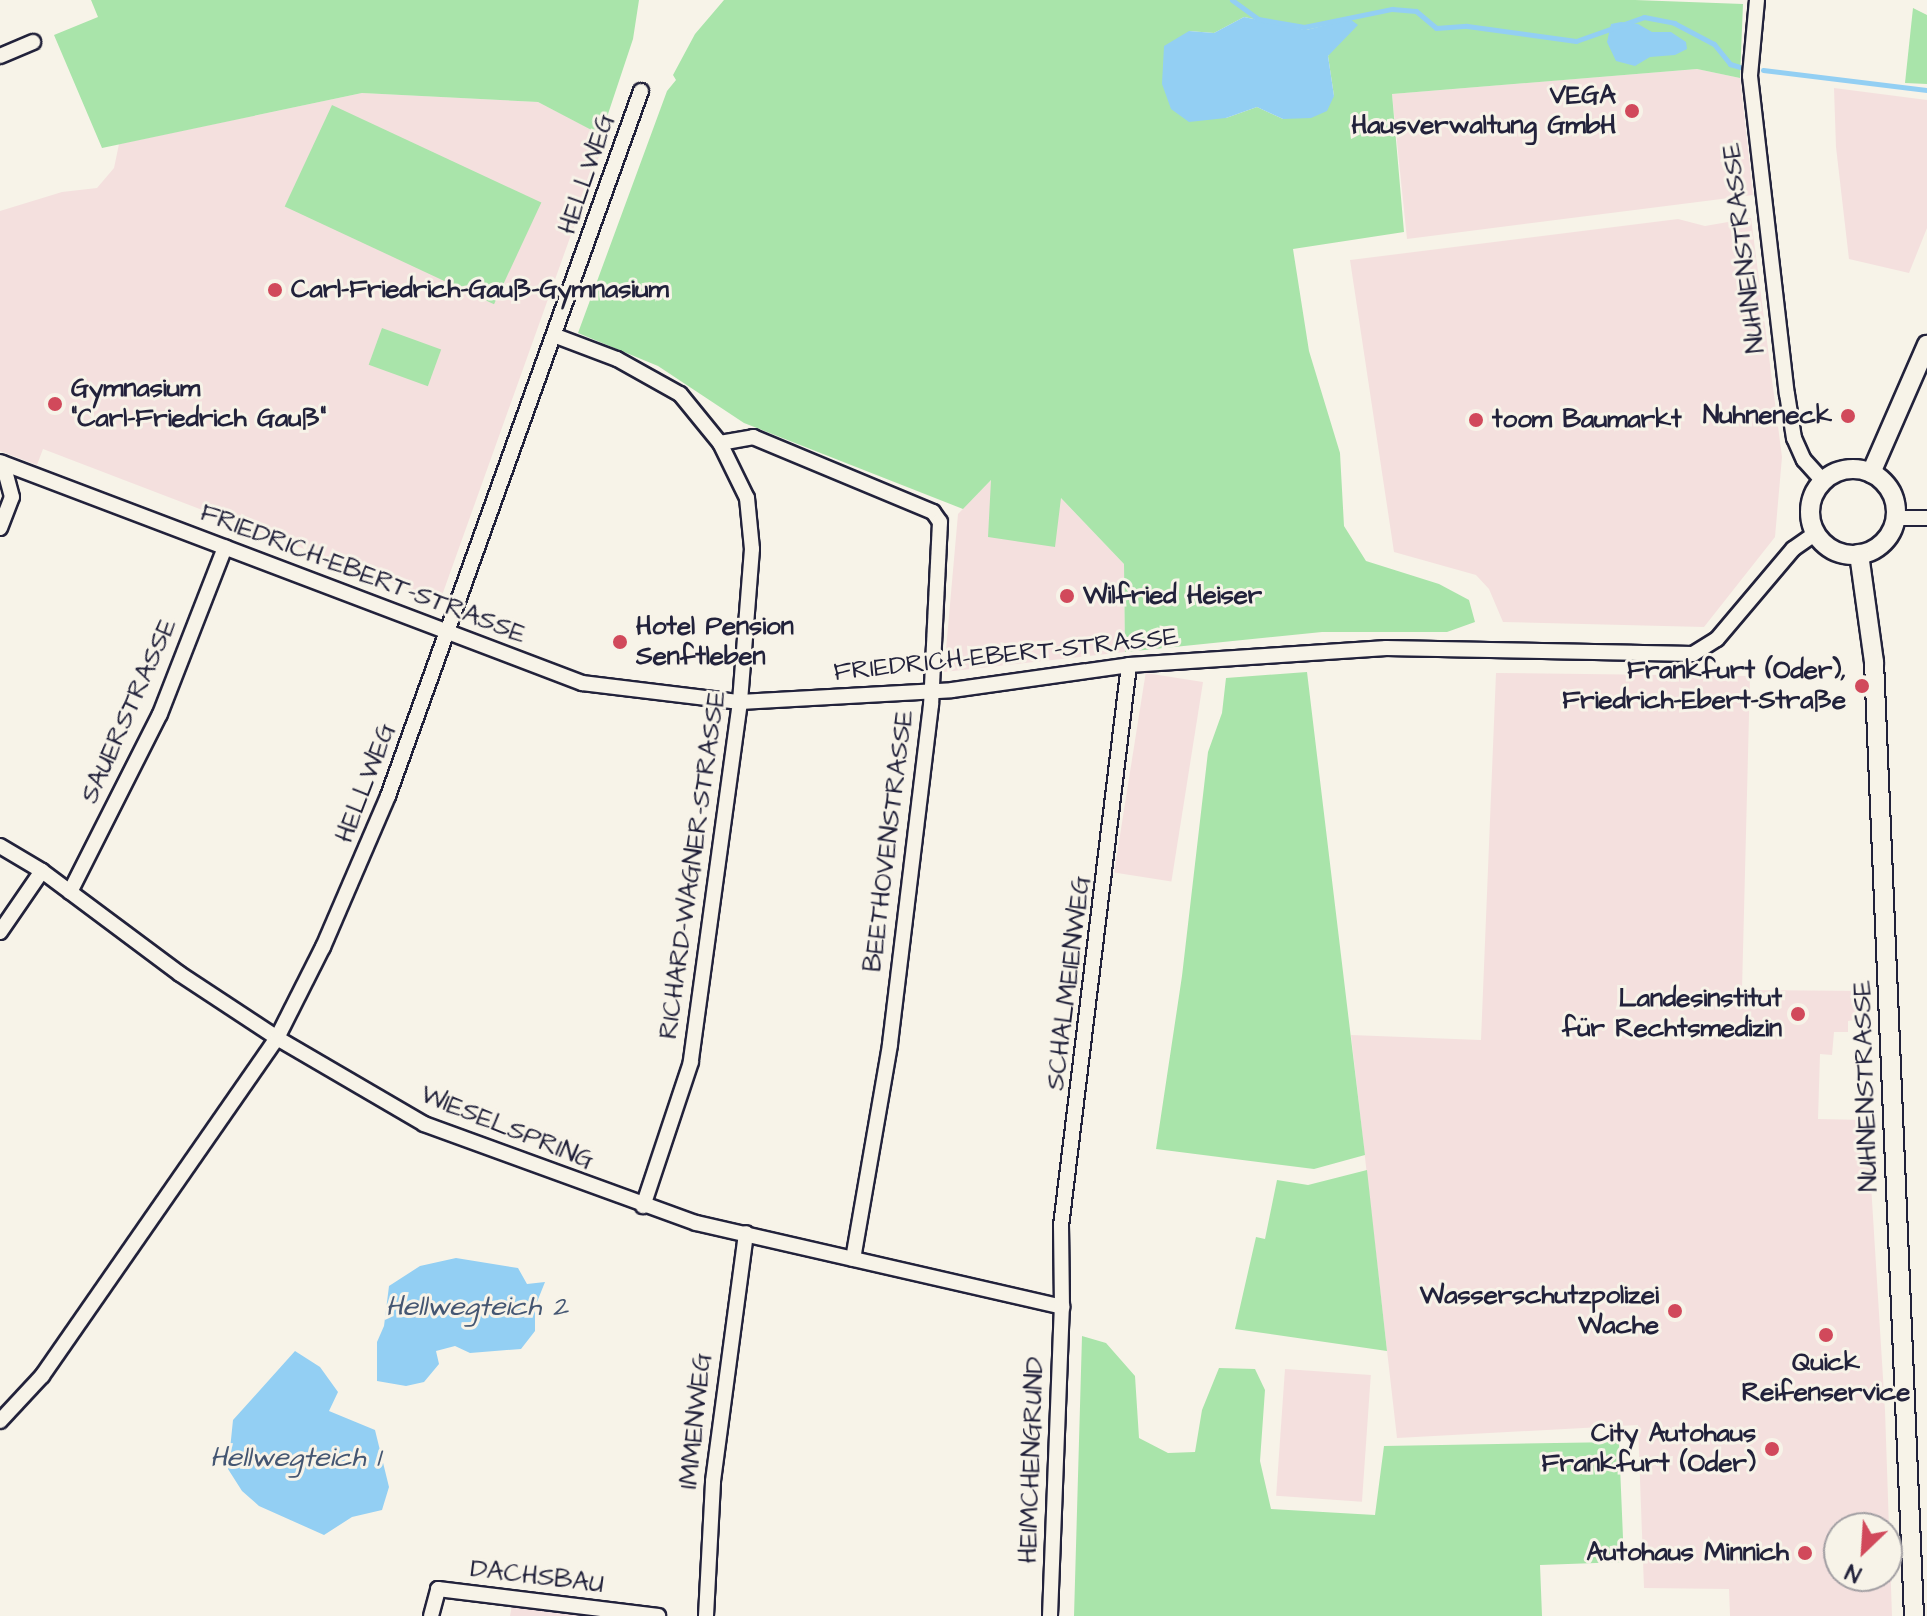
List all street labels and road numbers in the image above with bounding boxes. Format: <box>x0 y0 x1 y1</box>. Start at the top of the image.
street label: HELLWEG <box>552 110 622 238</box>
street label: NUHNENSTRASSE <box>1716 141 1772 355</box>
street label: FRIEDRICH-EBERT-STRASSE <box>196 497 530 651</box>
street label: SAUERSTRASSE <box>74 614 184 808</box>
street label: FRIEDRICH-EBERT-STRASSE <box>832 621 1180 689</box>
street label: RICHARD-WAGNER-STRASSE <box>653 689 733 1041</box>
street label: BEETHOVENSTRASSE <box>857 708 921 974</box>
street label: HELLWEG <box>329 719 403 847</box>
street label: SCHALMEIENWEG <box>1040 874 1098 1092</box>
street label: NUHNENSTRASSE <box>1847 980 1885 1192</box>
street label: WIESELSPRING <box>416 1079 598 1177</box>
street label: IMMENWEG <box>673 1352 719 1490</box>
street label: HEIMCHENGRUND <box>1013 1356 1051 1564</box>
street label: DACHSBAU <box>469 1553 605 1601</box>

